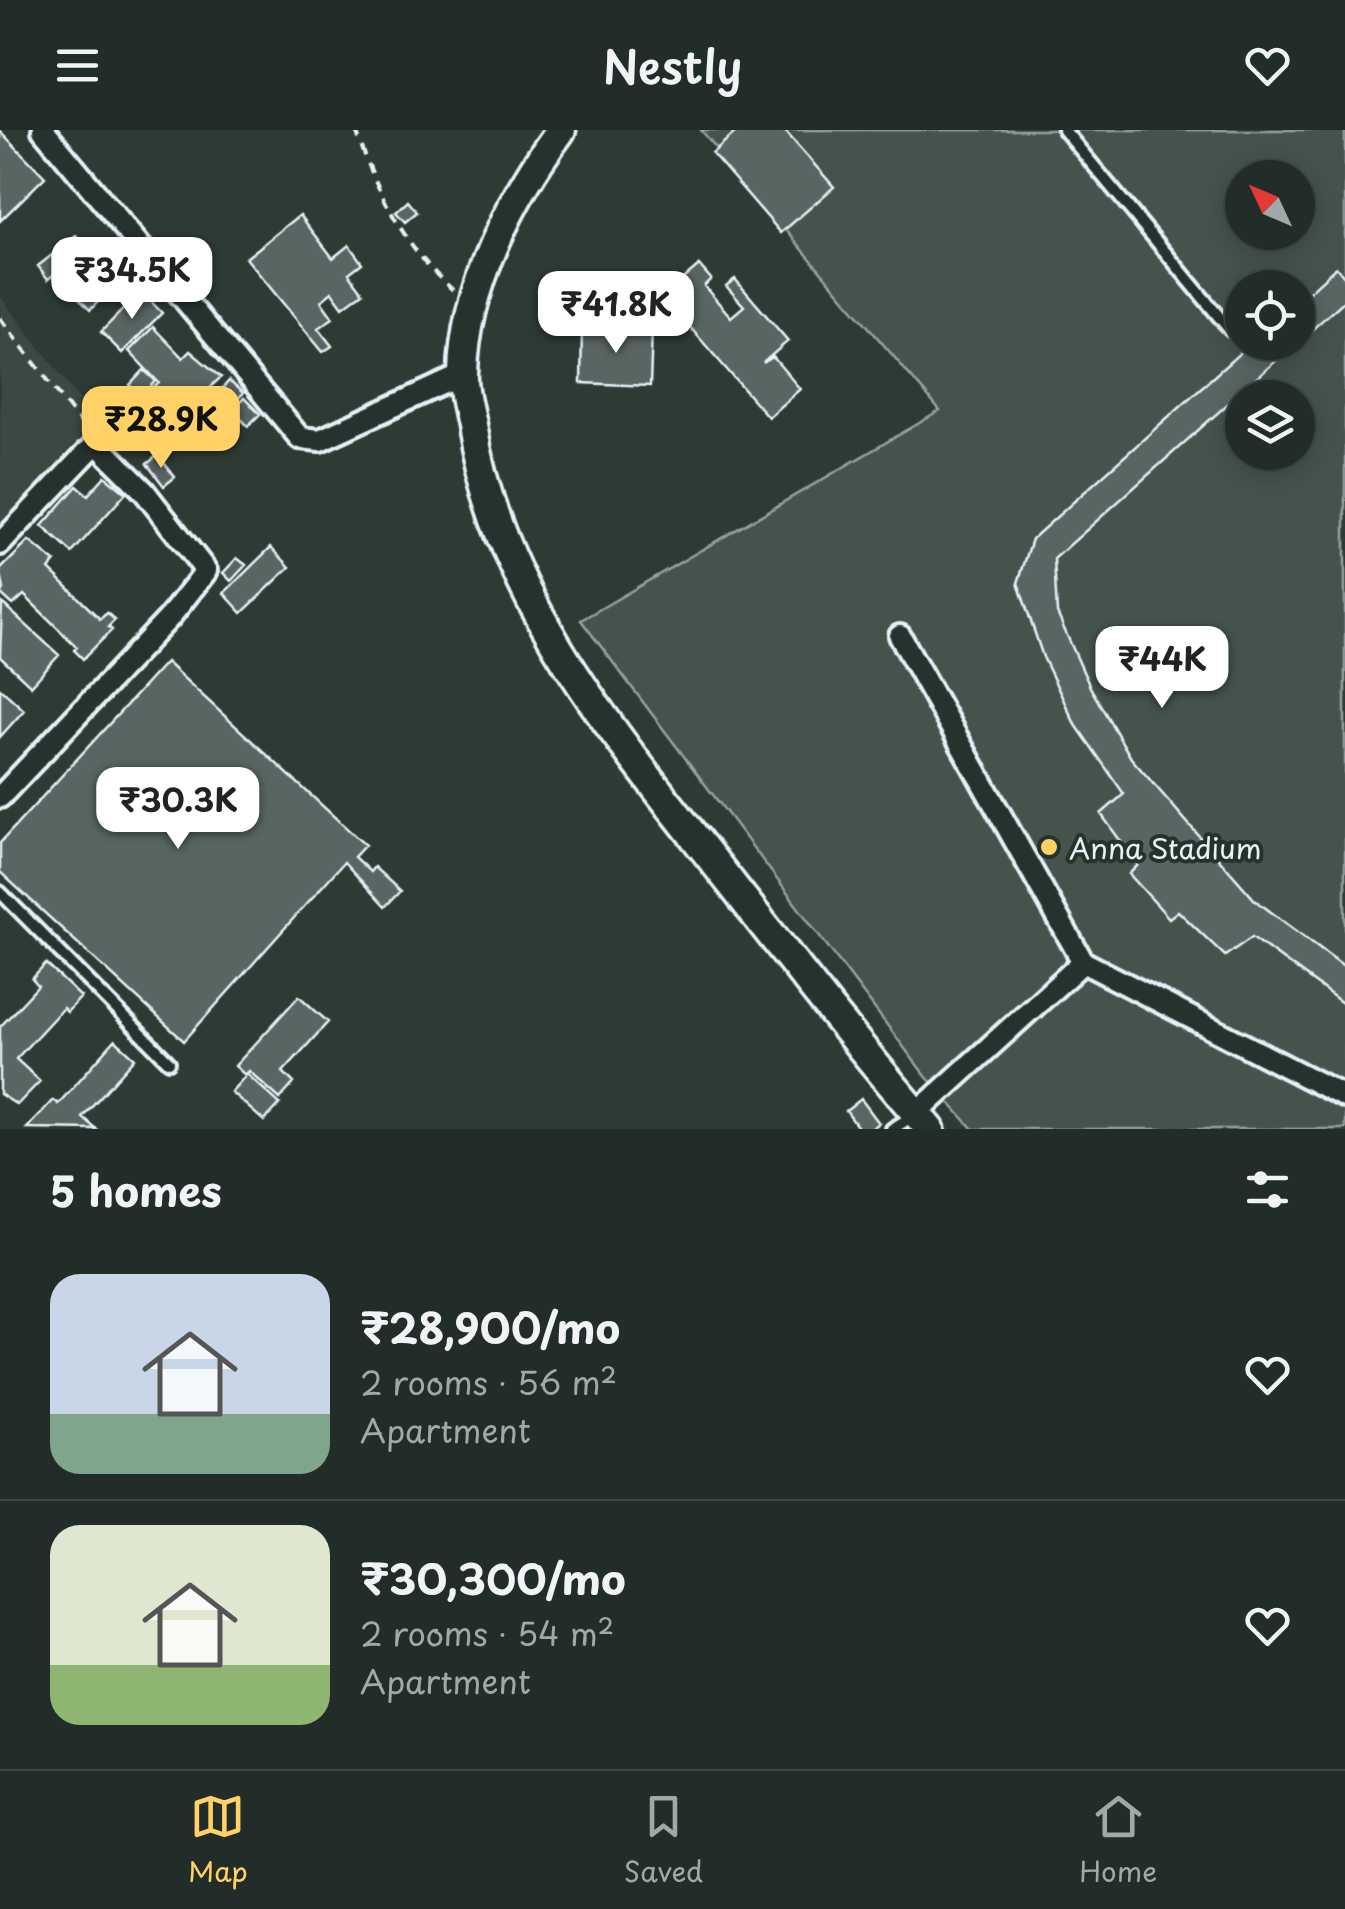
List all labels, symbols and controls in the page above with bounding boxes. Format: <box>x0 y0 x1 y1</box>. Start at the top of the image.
text: Nestly <box>603 31 742 99</box>
icon: menu <box>50 38 105 93</box>
icon: heart <box>1240 38 1295 93</box>
north arrow <box>1225 160 1315 250</box>
map controls <box>1225 160 1315 470</box>
pin: ₹34.5K <box>51 237 213 322</box>
text: ₹34.5K <box>73 245 191 293</box>
button: locate <box>1225 270 1315 360</box>
pin: ₹41.8K <box>535 271 697 356</box>
text: ₹41.8K <box>560 279 672 327</box>
button: layers <box>1225 380 1315 470</box>
pin: ₹28.9K <box>80 386 242 471</box>
text: ₹28.9K <box>104 394 218 442</box>
pin: ₹44K <box>1103 626 1221 711</box>
text: ₹44K <box>1117 634 1207 682</box>
pin: ₹30.3K <box>97 767 259 852</box>
text: ₹30.3K <box>118 775 238 823</box>
place label: Anna Stadium <box>1069 826 1262 869</box>
marker: Anna Stadium <box>1038 836 1060 858</box>
text: 5 homes <box>50 1158 222 1221</box>
icon: filters <box>1240 1162 1295 1217</box>
text: ₹28,900/mo <box>360 1295 620 1358</box>
icon: home <box>130 1314 250 1434</box>
icon: heart <box>1240 1347 1295 1402</box>
text: 2 rooms · 56 m² <box>360 1358 617 1406</box>
text: Apartment <box>360 1406 531 1454</box>
text: ₹30,300/mo <box>360 1546 626 1609</box>
icon: home <box>130 1565 250 1685</box>
icon: heart <box>1240 1598 1295 1653</box>
text: 2 rooms · 54 m² <box>360 1609 614 1657</box>
text: Apartment <box>360 1657 531 1705</box>
tab: Map <box>188 1789 248 1892</box>
tab: Saved <box>624 1789 703 1892</box>
tab: Home <box>1079 1789 1157 1892</box>

